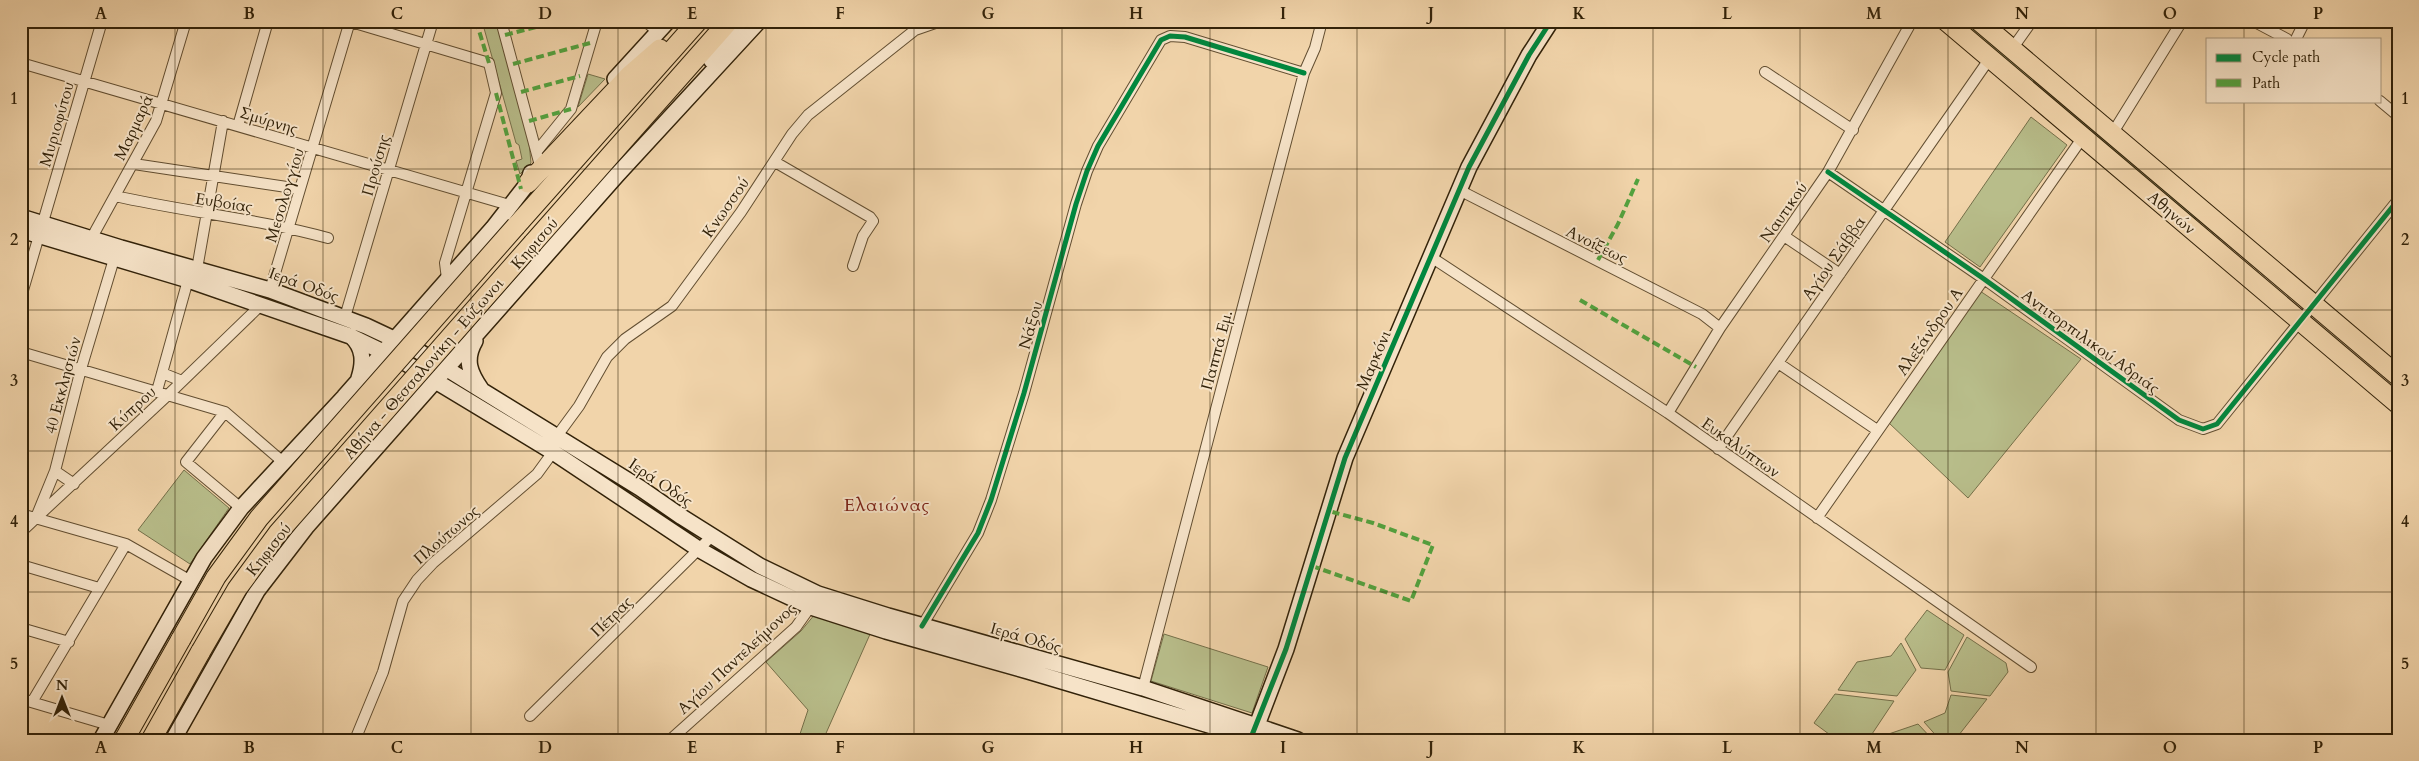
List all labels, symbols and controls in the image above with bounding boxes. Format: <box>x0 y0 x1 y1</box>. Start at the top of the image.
text: A <box>95 3 107 25</box>
text: B <box>243 3 255 25</box>
text: C <box>391 3 403 25</box>
text: D <box>538 3 552 25</box>
text: E <box>687 3 697 25</box>
text: F <box>835 3 845 25</box>
text: G <box>981 3 995 25</box>
text: H <box>1129 3 1143 25</box>
text: I <box>1280 3 1286 25</box>
text: J <box>1426 3 1434 25</box>
text: K <box>1573 3 1586 25</box>
text: L <box>1722 3 1733 25</box>
text: M <box>1866 3 1882 25</box>
text: N <box>2015 3 2029 25</box>
text: O <box>2163 3 2177 25</box>
text: P <box>2313 3 2323 25</box>
legend <box>2206 38 2382 102</box>
text: Cycle path <box>2252 47 2321 67</box>
text: Path <box>2252 73 2281 93</box>
street label: Μυριοφύτου <box>34 79 80 169</box>
text: 1 <box>10 88 18 110</box>
text: 1 <box>2401 88 2409 110</box>
street label: Μαρμαρά <box>109 91 159 164</box>
street label: Σμύρνης <box>237 102 301 140</box>
street label: Προύσης <box>357 132 395 199</box>
street label: Μεσολογγίου <box>260 145 310 245</box>
street label: Κνωσσού <box>697 173 755 242</box>
street label: Ναυτικού <box>1755 178 1813 247</box>
street label: Αθηνών <box>2143 186 2200 239</box>
street label: Ευβοίας <box>194 188 254 218</box>
street label: Αγίου Σάββα <box>1797 212 1871 305</box>
street label: Κηφισού <box>506 213 563 274</box>
street label: Ανοίξεως <box>1562 221 1631 269</box>
text: 2 <box>10 229 18 251</box>
text: 2 <box>2401 229 2409 251</box>
street label: Ιερά Οδός <box>266 262 342 308</box>
street label: Αθήνα - Θεσσαλονίκη - Εύζωνοι <box>339 273 509 464</box>
street label: Αλεξάνδρου Α <box>1891 283 1969 380</box>
street label: Αντιτορπιλικού Αδριάς <box>2017 284 2164 399</box>
street label: Νάξου <box>1014 299 1048 352</box>
street label: Παππά Εμ. <box>1196 308 1238 393</box>
street label: Μαρκόνι <box>1351 327 1396 394</box>
street label: 40 Εκκλησιών <box>39 334 87 436</box>
text: 3 <box>10 370 18 392</box>
text: 3 <box>2401 370 2409 392</box>
street label: Κύπρου <box>104 381 161 436</box>
street label: Ευκαλύπτων <box>1697 413 1784 483</box>
street label: Ιερά Οδός <box>624 453 697 512</box>
district label: Ελαιώνας <box>844 493 930 518</box>
street label: Πλούτωνος <box>409 500 484 569</box>
text: 4 <box>10 511 18 533</box>
text: 4 <box>2401 511 2409 533</box>
street label: Κηφισού <box>241 518 297 581</box>
street label: Πέτρας <box>586 591 638 642</box>
street label: Αγίου Παντελεήμονος <box>673 598 801 719</box>
street label: Ιερά Οδός <box>988 617 1064 659</box>
text: 5 <box>10 653 18 675</box>
text: 5 <box>2401 653 2409 675</box>
north arrow <box>38 674 88 724</box>
text: N <box>56 676 68 695</box>
text: A <box>95 737 107 759</box>
text: B <box>243 737 255 759</box>
text: C <box>391 737 403 759</box>
text: D <box>538 737 552 759</box>
text: E <box>687 737 697 759</box>
text: F <box>835 737 845 759</box>
text: G <box>981 737 995 759</box>
text: H <box>1129 737 1143 759</box>
text: I <box>1280 737 1286 759</box>
text: J <box>1426 737 1434 759</box>
text: K <box>1573 737 1586 759</box>
text: L <box>1722 737 1733 759</box>
text: M <box>1866 737 1882 759</box>
text: N <box>2015 737 2029 759</box>
text: O <box>2163 737 2177 759</box>
text: P <box>2313 737 2323 759</box>

